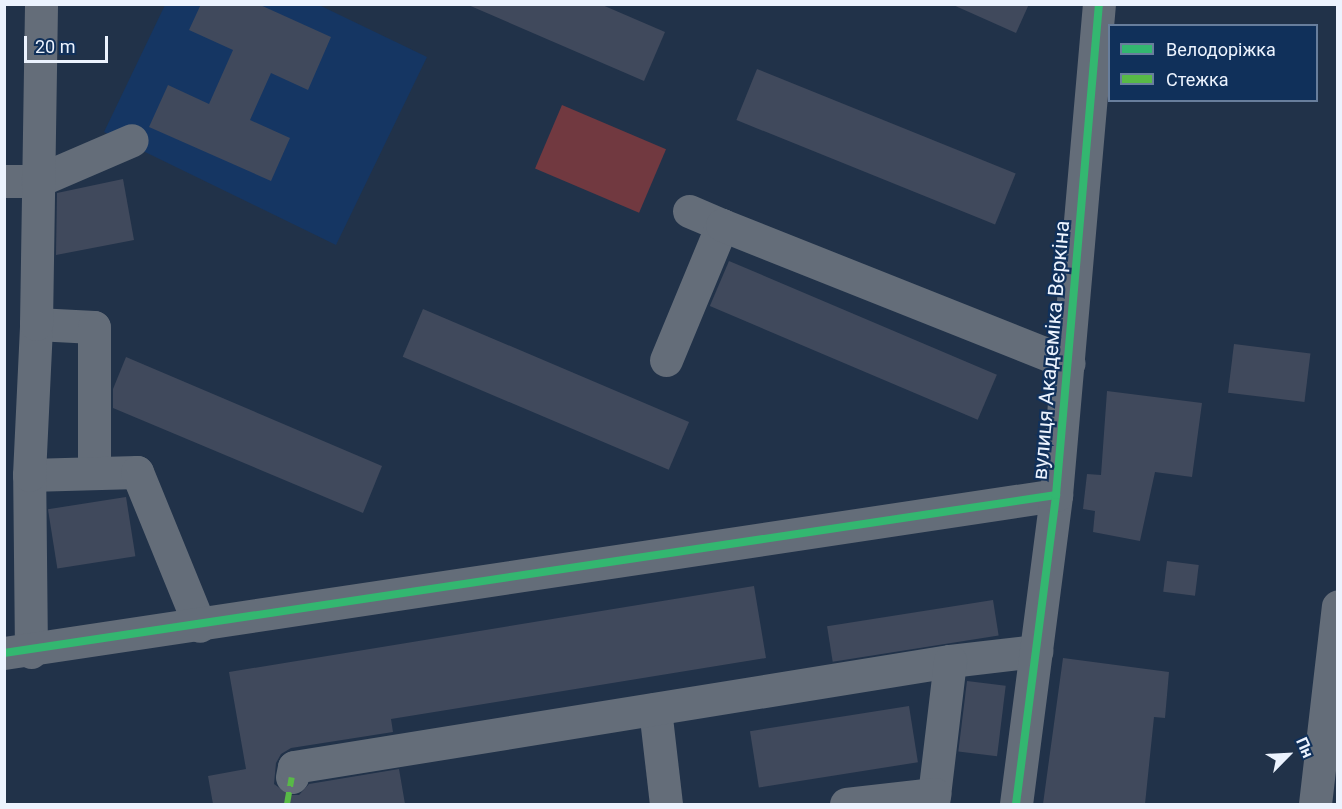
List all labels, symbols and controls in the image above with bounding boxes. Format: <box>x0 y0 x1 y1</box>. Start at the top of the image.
scale bar <box>27 24 111 62</box>
legend <box>1108 24 1318 102</box>
text: 20 m <box>35 36 75 57</box>
text: Велодоріжка <box>1166 39 1276 60</box>
text: Стежка <box>1166 69 1229 90</box>
street label: вулиця Академіка Вєркіна <box>1027 219 1075 481</box>
north arrow <box>1258 725 1318 785</box>
text: Пн <box>1292 734 1318 761</box>

